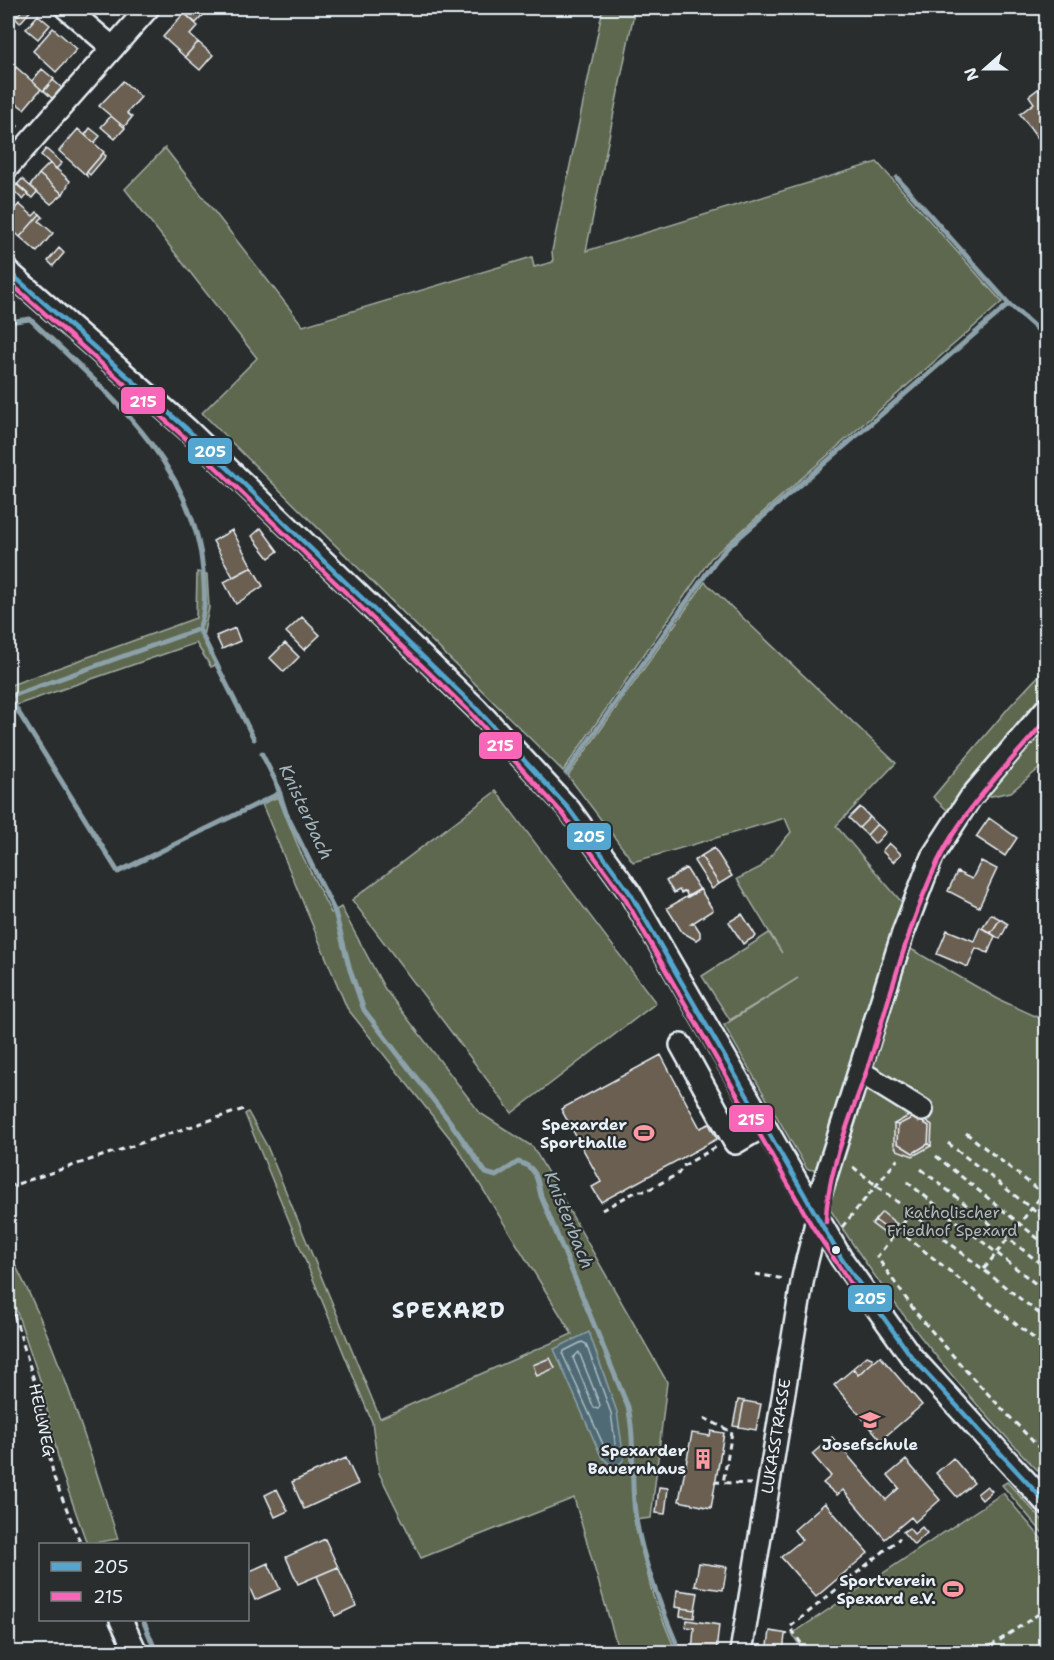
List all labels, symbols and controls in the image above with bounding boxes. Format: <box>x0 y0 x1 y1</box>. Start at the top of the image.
north arrow <box>955 39 1015 99</box>
text: N <box>959 65 984 84</box>
line badge: 215 <box>120 386 166 415</box>
text: 215 <box>129 391 157 412</box>
line badge: 205 <box>187 437 233 465</box>
text: 205 <box>194 441 226 462</box>
line badge: 215 <box>478 731 523 760</box>
text: 215 <box>486 735 514 756</box>
water label: Knisterbach <box>273 760 339 864</box>
line badge: 205 <box>566 822 612 851</box>
text: 205 <box>573 826 605 847</box>
line badge: 215 <box>728 1104 774 1133</box>
text: 215 <box>737 1109 765 1130</box>
place label: Spexarder Sporthalle <box>540 1114 627 1153</box>
sports icon: Spexarder Sporthalle <box>632 1121 656 1145</box>
water label: Knisterbach <box>539 1168 599 1272</box>
park label: Katholischer Friedhof Spexard <box>887 1202 1017 1241</box>
unlabelled marker <box>830 1244 842 1256</box>
line badge: 205 <box>847 1284 893 1313</box>
text: 205 <box>854 1288 886 1309</box>
district label: SPEXARD <box>392 1296 506 1325</box>
street label: LUKASSTRASSE <box>757 1377 795 1495</box>
street label: HELLWEG <box>24 1382 60 1458</box>
school or university icon: Josefschule <box>858 1408 882 1432</box>
place label: Josefschule <box>822 1434 919 1455</box>
place label: Spexarder Bauernhaus <box>588 1440 686 1479</box>
building icon: Spexarder Bauernhaus <box>691 1447 715 1471</box>
legend <box>39 1543 249 1621</box>
text: 205 <box>93 1555 128 1579</box>
place label: Sportverein Spexard e.V. <box>836 1570 936 1609</box>
sports icon: Sportverein Spexard e.V. <box>941 1577 965 1601</box>
text: 215 <box>93 1585 123 1609</box>

